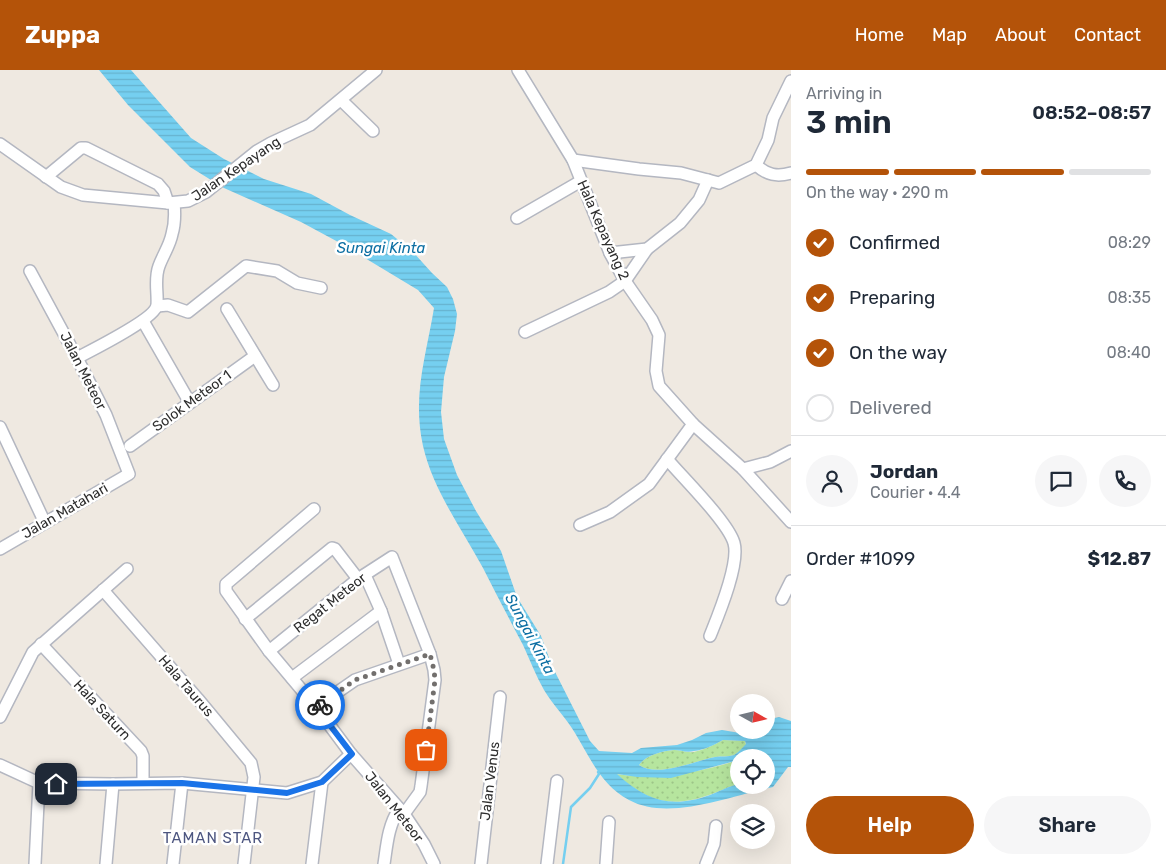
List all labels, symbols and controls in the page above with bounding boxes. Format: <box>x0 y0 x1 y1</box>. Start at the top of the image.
text: Zuppa <box>25 21 100 49</box>
text: Home <box>855 24 904 46</box>
text: Map <box>932 24 967 46</box>
text: About <box>995 24 1046 46</box>
text: Contact <box>1074 24 1141 46</box>
text: Arriving in <box>806 84 882 103</box>
text: 08:52–08:57 <box>1032 101 1151 124</box>
text: 3 min <box>806 103 892 141</box>
street label: Jalan Kepayang <box>188 133 284 205</box>
street label: Hala Kepayang 2 <box>573 177 633 283</box>
text: On the way · 290 m <box>806 183 949 202</box>
icon: check <box>806 229 834 257</box>
text: Confirmed <box>849 231 940 254</box>
text: 08:29 <box>1108 233 1151 252</box>
water label: Sungai Kinta <box>337 239 425 257</box>
icon: check <box>806 284 834 312</box>
text: Preparing <box>849 286 935 309</box>
text: 08:35 <box>1107 288 1151 307</box>
street label: Jalan Meteor <box>56 329 110 413</box>
icon: check <box>806 339 834 367</box>
text: On the way <box>849 341 947 364</box>
text: 08:40 <box>1106 343 1151 362</box>
street label: Solok Meteor 1 <box>149 367 235 435</box>
text: Delivered <box>849 396 932 419</box>
button: person <box>806 455 858 507</box>
button: chat <box>1035 455 1087 507</box>
button: phone <box>1099 455 1151 507</box>
text: Jordan <box>870 460 938 483</box>
street label: Jalan Matahari <box>19 480 111 542</box>
text: Courier · 4.4 <box>870 483 961 502</box>
text: Order #1099 <box>806 547 915 570</box>
text: $12.87 <box>1087 547 1151 570</box>
street label: Regat Meteor <box>290 569 370 637</box>
water label: Sungai Kinta <box>501 591 559 677</box>
street label: Hala Taurus <box>155 652 217 720</box>
street label: Hala Saturn <box>70 676 134 744</box>
courier <box>295 680 345 730</box>
icon: bike <box>306 691 334 719</box>
north arrow <box>730 694 775 739</box>
map controls <box>730 694 775 849</box>
pin <box>405 729 447 771</box>
icon: bag <box>412 736 440 764</box>
street label: Jalan Venus <box>477 740 503 822</box>
button: locate <box>730 749 775 794</box>
pin <box>35 763 77 805</box>
street label: Jalan Meteor <box>361 768 427 846</box>
icon: home <box>42 770 70 798</box>
button: Help <box>806 796 974 854</box>
button: Share <box>984 796 1151 854</box>
button: layers <box>730 804 775 849</box>
district label: TAMAN STAR <box>163 829 263 847</box>

